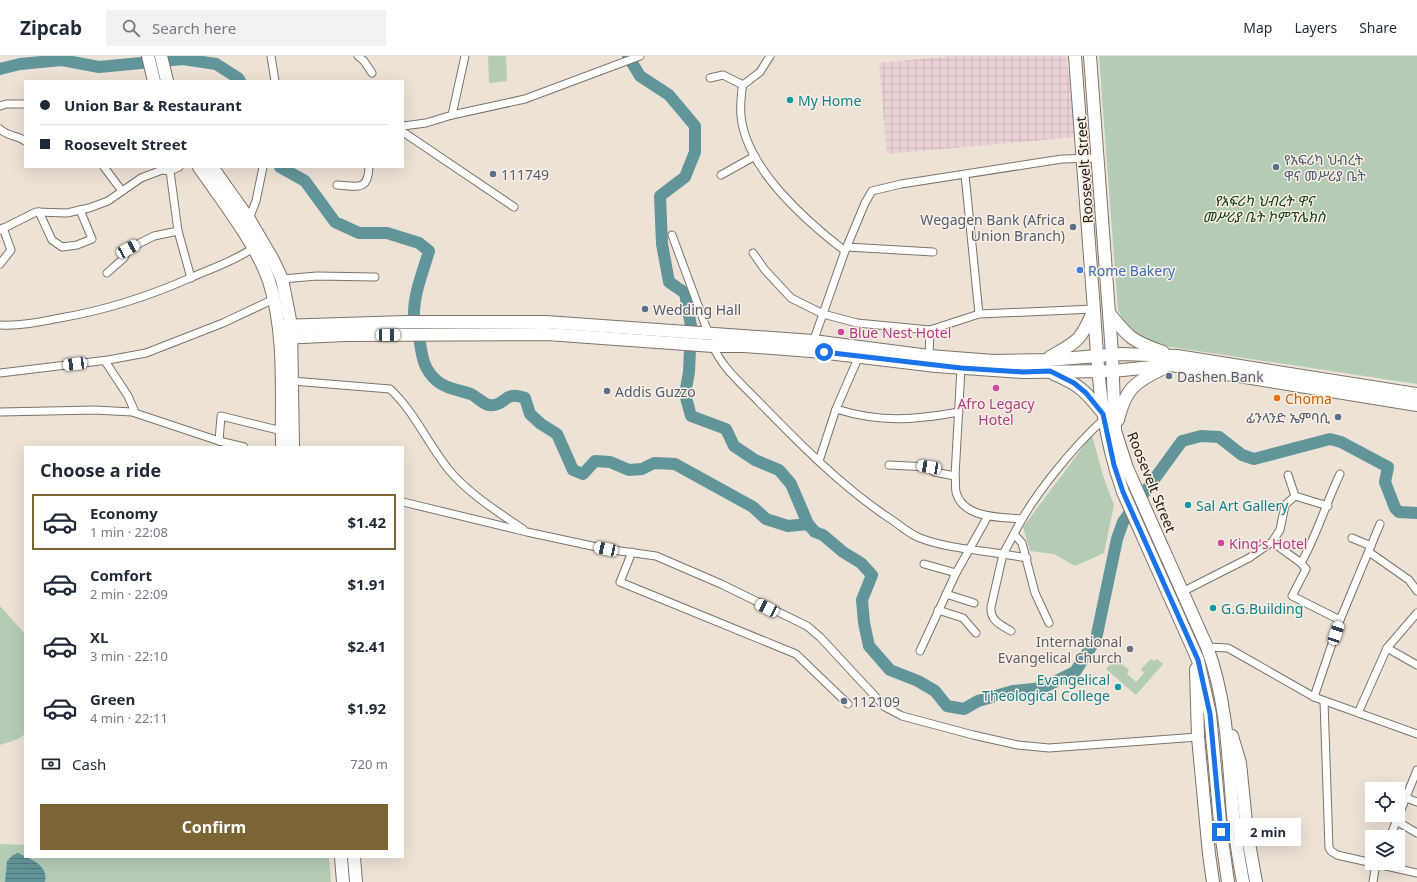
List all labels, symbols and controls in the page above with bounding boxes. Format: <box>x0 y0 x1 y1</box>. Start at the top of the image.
search box <box>106 10 386 46</box>
text: Zipcab <box>20 15 82 41</box>
icon: search <box>120 17 142 39</box>
text: Search here <box>152 18 236 38</box>
text: Map <box>1243 18 1272 37</box>
text: Layers <box>1294 18 1337 37</box>
text: Share <box>1359 18 1397 37</box>
place label: My Home <box>798 91 861 110</box>
text: Union Bar & Restaurant <box>64 95 242 115</box>
marker: My Home <box>785 95 795 105</box>
street label: Roosevelt Street <box>1071 116 1097 224</box>
text: Roosevelt Street <box>64 134 187 154</box>
place label: የአፍሪካ ህብረት ዋና መሥሪያ ቤት <box>1284 150 1366 185</box>
marker: የአፍሪካ ህብረት ዋና መሥሪያ ቤት <box>1271 162 1281 172</box>
place label: 111749 <box>501 165 549 184</box>
marker: 111749 <box>488 169 498 179</box>
park label: የአፍሪካ ህብረት ዋና መሥሪያ ቤት ኮምፕሌክስ <box>1203 191 1327 226</box>
place label: Wegagen Bank (Africa Union Branch) <box>920 210 1065 245</box>
marker: Wegagen Bank (Africa Union Branch) <box>1068 222 1078 232</box>
car <box>115 238 141 260</box>
place label: Rome Bakery <box>1088 261 1176 280</box>
marker: Rome Bakery <box>1075 265 1085 275</box>
place label: Wedding Hall <box>653 300 741 319</box>
marker: Wedding Hall <box>640 304 650 314</box>
place label: Blue Nest Hotel <box>849 323 951 342</box>
marker: Blue Nest Hotel <box>836 327 846 337</box>
car <box>376 329 400 341</box>
route start <box>815 343 833 361</box>
car <box>62 357 88 371</box>
place label: Dashen Bank <box>1177 367 1264 386</box>
marker: Dashen Bank <box>1164 371 1174 381</box>
place label: Addis Guzzo <box>615 382 696 401</box>
marker: Afro Legacy Hotel <box>991 383 1001 393</box>
marker: Addis Guzzo <box>602 386 612 396</box>
place label: Choma <box>1285 389 1332 408</box>
marker: Choma <box>1272 393 1282 403</box>
place label: Afro Legacy Hotel <box>957 394 1035 429</box>
place label: ፊንላንድ ኤምባሲ <box>1246 408 1331 427</box>
marker: ፊንላንድ ኤምባሲ <box>1333 412 1343 422</box>
street label: Roosevelt Street <box>1123 429 1181 535</box>
text: Choose a ride <box>40 458 161 482</box>
car <box>916 459 942 475</box>
place label: Sal Art Gallery <box>1196 496 1289 515</box>
marker: Sal Art Gallery <box>1183 500 1193 510</box>
text: Economy <box>90 503 158 523</box>
icon: car <box>42 504 78 540</box>
text: $1.42 <box>347 512 386 532</box>
text: 1 min · 22:08 <box>90 523 168 541</box>
place label: King's Hotel <box>1229 534 1307 553</box>
marker: King's Hotel <box>1216 538 1226 548</box>
car <box>593 541 619 557</box>
text: Comfort <box>90 565 152 585</box>
icon: car <box>42 566 78 602</box>
text: $1.91 <box>347 574 386 594</box>
text: 2 min · 22:09 <box>90 585 168 603</box>
car <box>754 597 780 619</box>
place label: G.G.Building <box>1221 599 1303 618</box>
marker: G.G.Building <box>1208 603 1218 613</box>
car <box>1326 620 1346 646</box>
text: XL <box>90 627 108 647</box>
icon: car <box>42 628 78 664</box>
place label: International Evangelical Church <box>998 632 1122 667</box>
text: $2.41 <box>347 636 386 656</box>
marker: International Evangelical Church <box>1125 644 1135 654</box>
text: 3 min · 22:10 <box>90 647 168 665</box>
place label: Evangelical Theological College <box>982 670 1110 705</box>
marker: Evangelical Theological College <box>1113 682 1123 692</box>
text: Green <box>90 689 135 709</box>
icon: car <box>42 690 78 726</box>
place label: 112109 <box>852 692 900 711</box>
marker: 112109 <box>839 696 849 706</box>
text: $1.92 <box>347 698 386 718</box>
text: 4 min · 22:11 <box>90 709 168 727</box>
icon: cash <box>40 753 62 775</box>
text: Cash <box>72 754 106 774</box>
text: 720 m <box>350 755 388 773</box>
map controls <box>1365 782 1405 870</box>
button: locate <box>1365 782 1405 822</box>
button: Confirm <box>40 804 388 850</box>
callout: 2 min <box>1235 818 1301 846</box>
route end <box>1212 823 1230 841</box>
text: 2 min <box>1250 823 1286 841</box>
button: layers <box>1365 830 1405 870</box>

